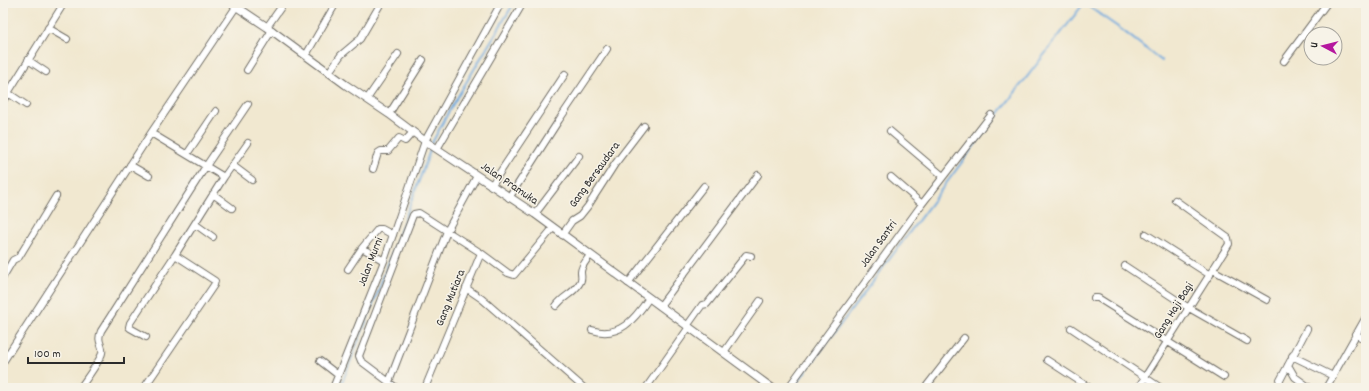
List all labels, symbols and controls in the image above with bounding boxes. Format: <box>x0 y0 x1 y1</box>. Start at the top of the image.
north arrow <box>1303 26 1343 66</box>
text: U <box>1307 41 1323 49</box>
street label: Gang Bersaudara <box>565 138 625 211</box>
street label: Jalan Pramuka <box>477 158 542 210</box>
street label: Jalan Santri <box>856 217 902 271</box>
street label: Jalan Murni <box>354 235 388 289</box>
street label: Gang Mutiara <box>432 267 470 329</box>
street label: Gang Haji Bagi <box>1150 279 1198 343</box>
scale bar <box>28 339 124 365</box>
text: 100 m <box>34 346 61 363</box>

